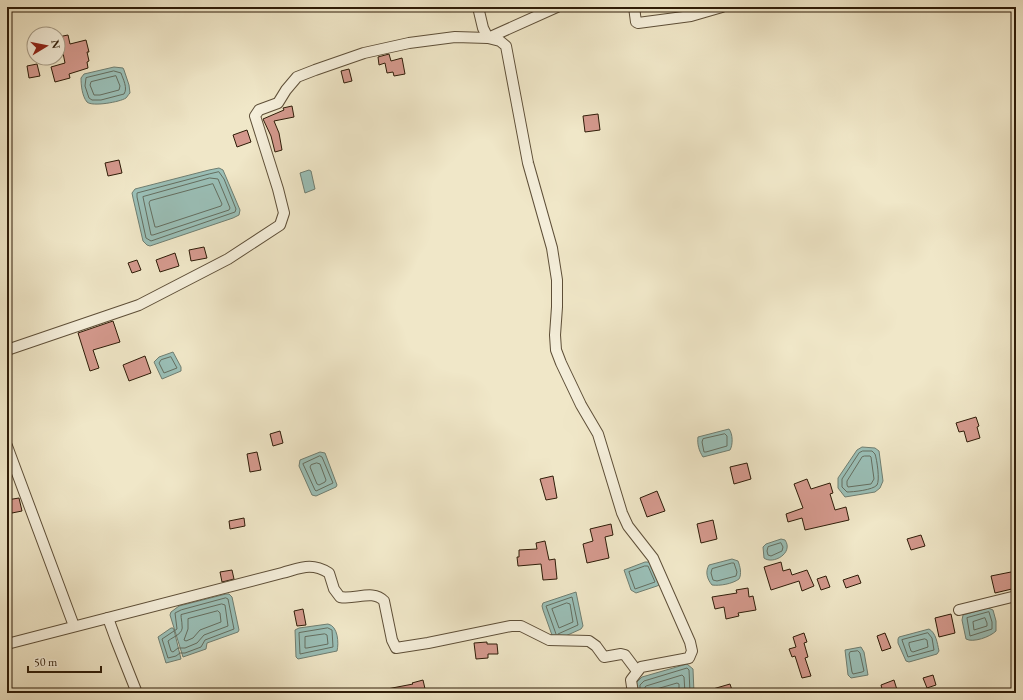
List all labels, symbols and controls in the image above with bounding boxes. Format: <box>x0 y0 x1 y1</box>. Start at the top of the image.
north arrow <box>26 26 66 66</box>
text: N <box>48 39 64 50</box>
scale bar <box>28 648 101 674</box>
text: 50 m <box>34 654 58 670</box>

